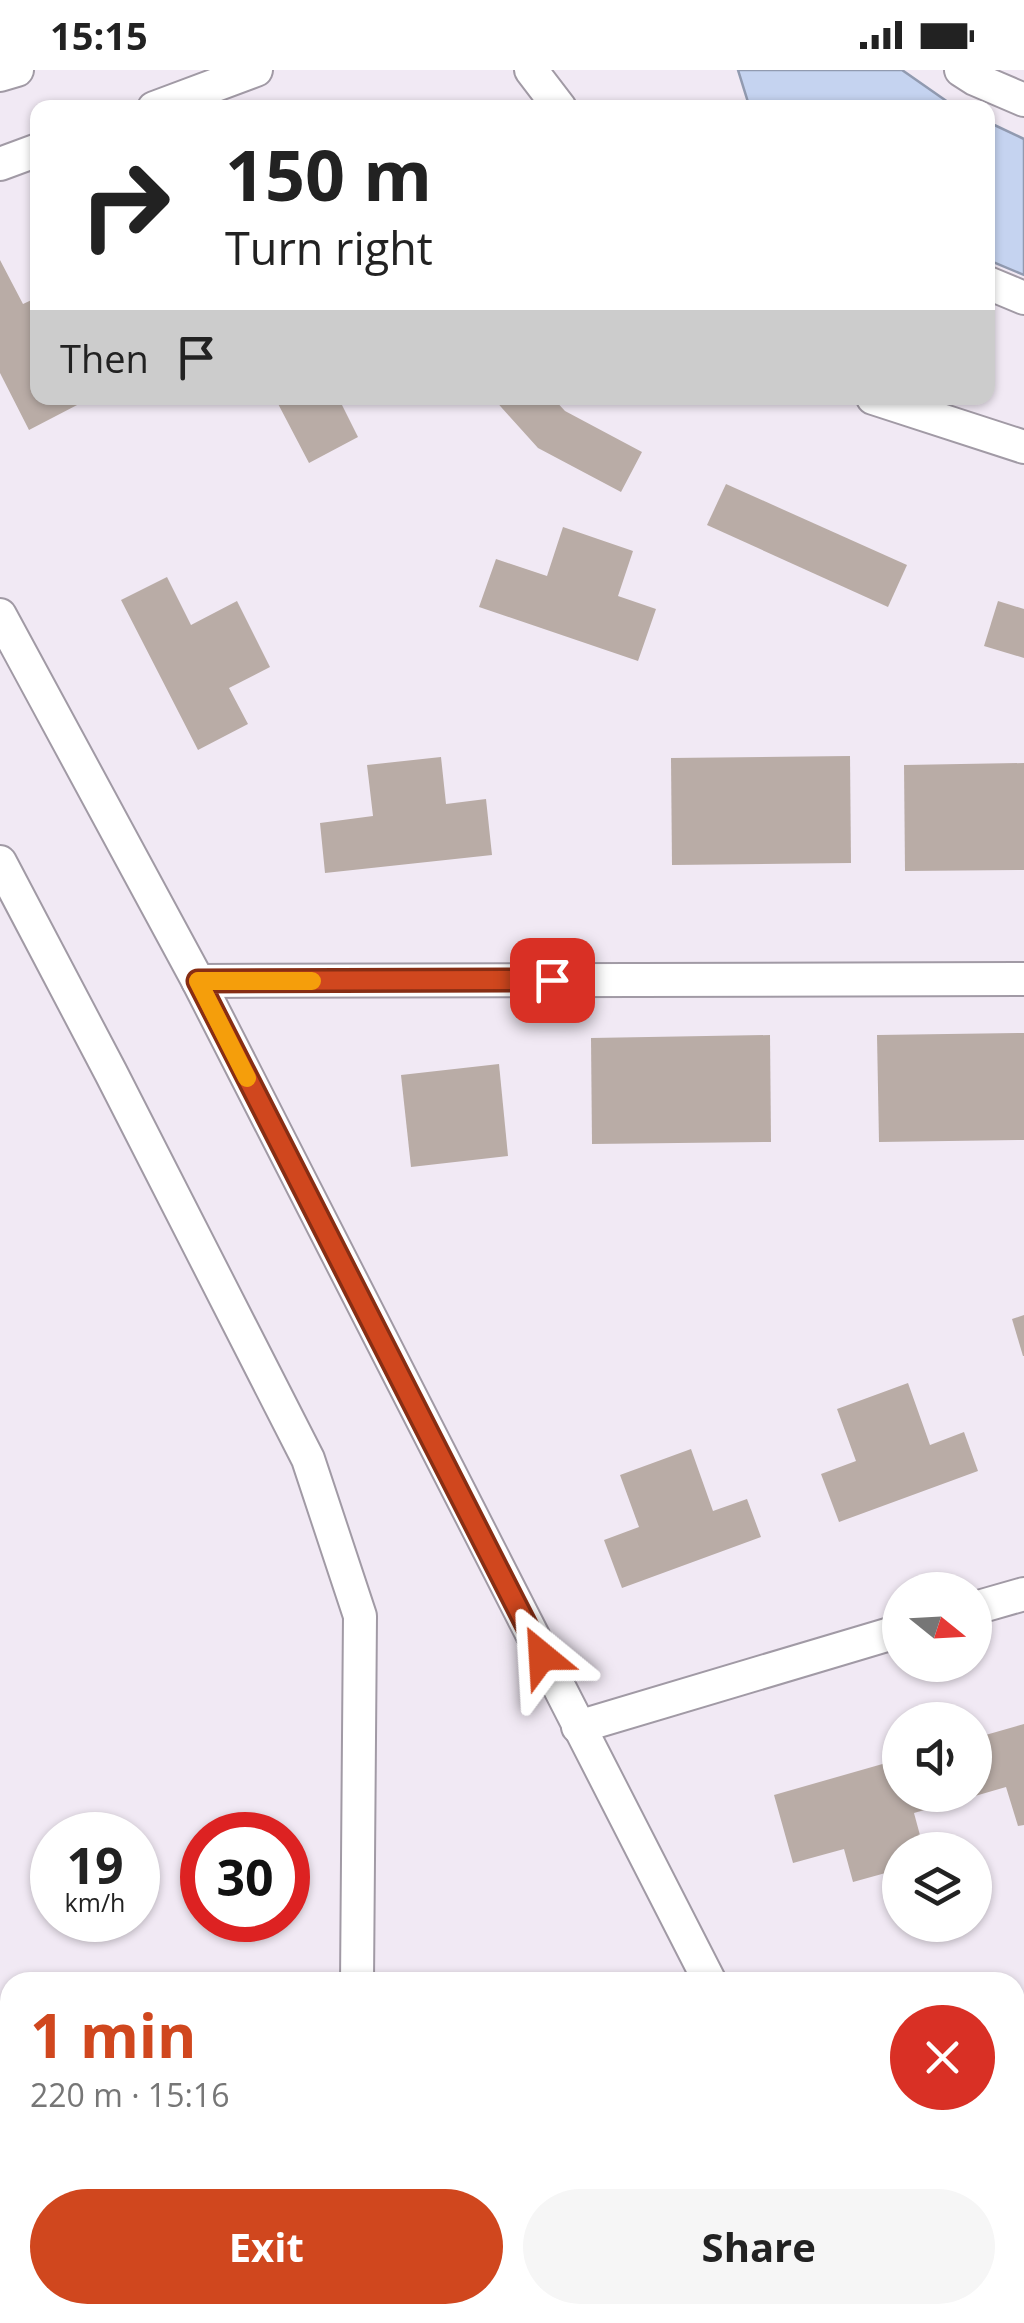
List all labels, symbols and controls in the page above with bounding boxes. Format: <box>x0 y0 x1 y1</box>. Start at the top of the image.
text: 15:15 <box>50 9 148 61</box>
text: 150 m <box>225 126 432 222</box>
icon: right <box>60 140 190 270</box>
text: Turn right <box>225 217 433 278</box>
icon: arrive <box>169 330 224 385</box>
text: Then <box>60 332 149 384</box>
pin <box>510 938 595 1023</box>
icon: arrive <box>525 953 580 1008</box>
north arrow <box>882 1572 992 1682</box>
map controls <box>882 1572 992 1942</box>
position arrow <box>490 1604 594 1708</box>
button: sound <box>882 1702 992 1812</box>
speed limit sign: 30 <box>180 1812 310 1942</box>
text: 19 <box>66 1831 124 1899</box>
button: layers <box>882 1832 992 1942</box>
text: km/h <box>65 1885 125 1919</box>
text: 1 min <box>30 1994 197 2076</box>
button: close <box>890 2005 995 2110</box>
text: 220 m · 15:16 <box>30 2073 229 2116</box>
button: Exit <box>30 2189 503 2304</box>
button: Share <box>523 2189 995 2304</box>

